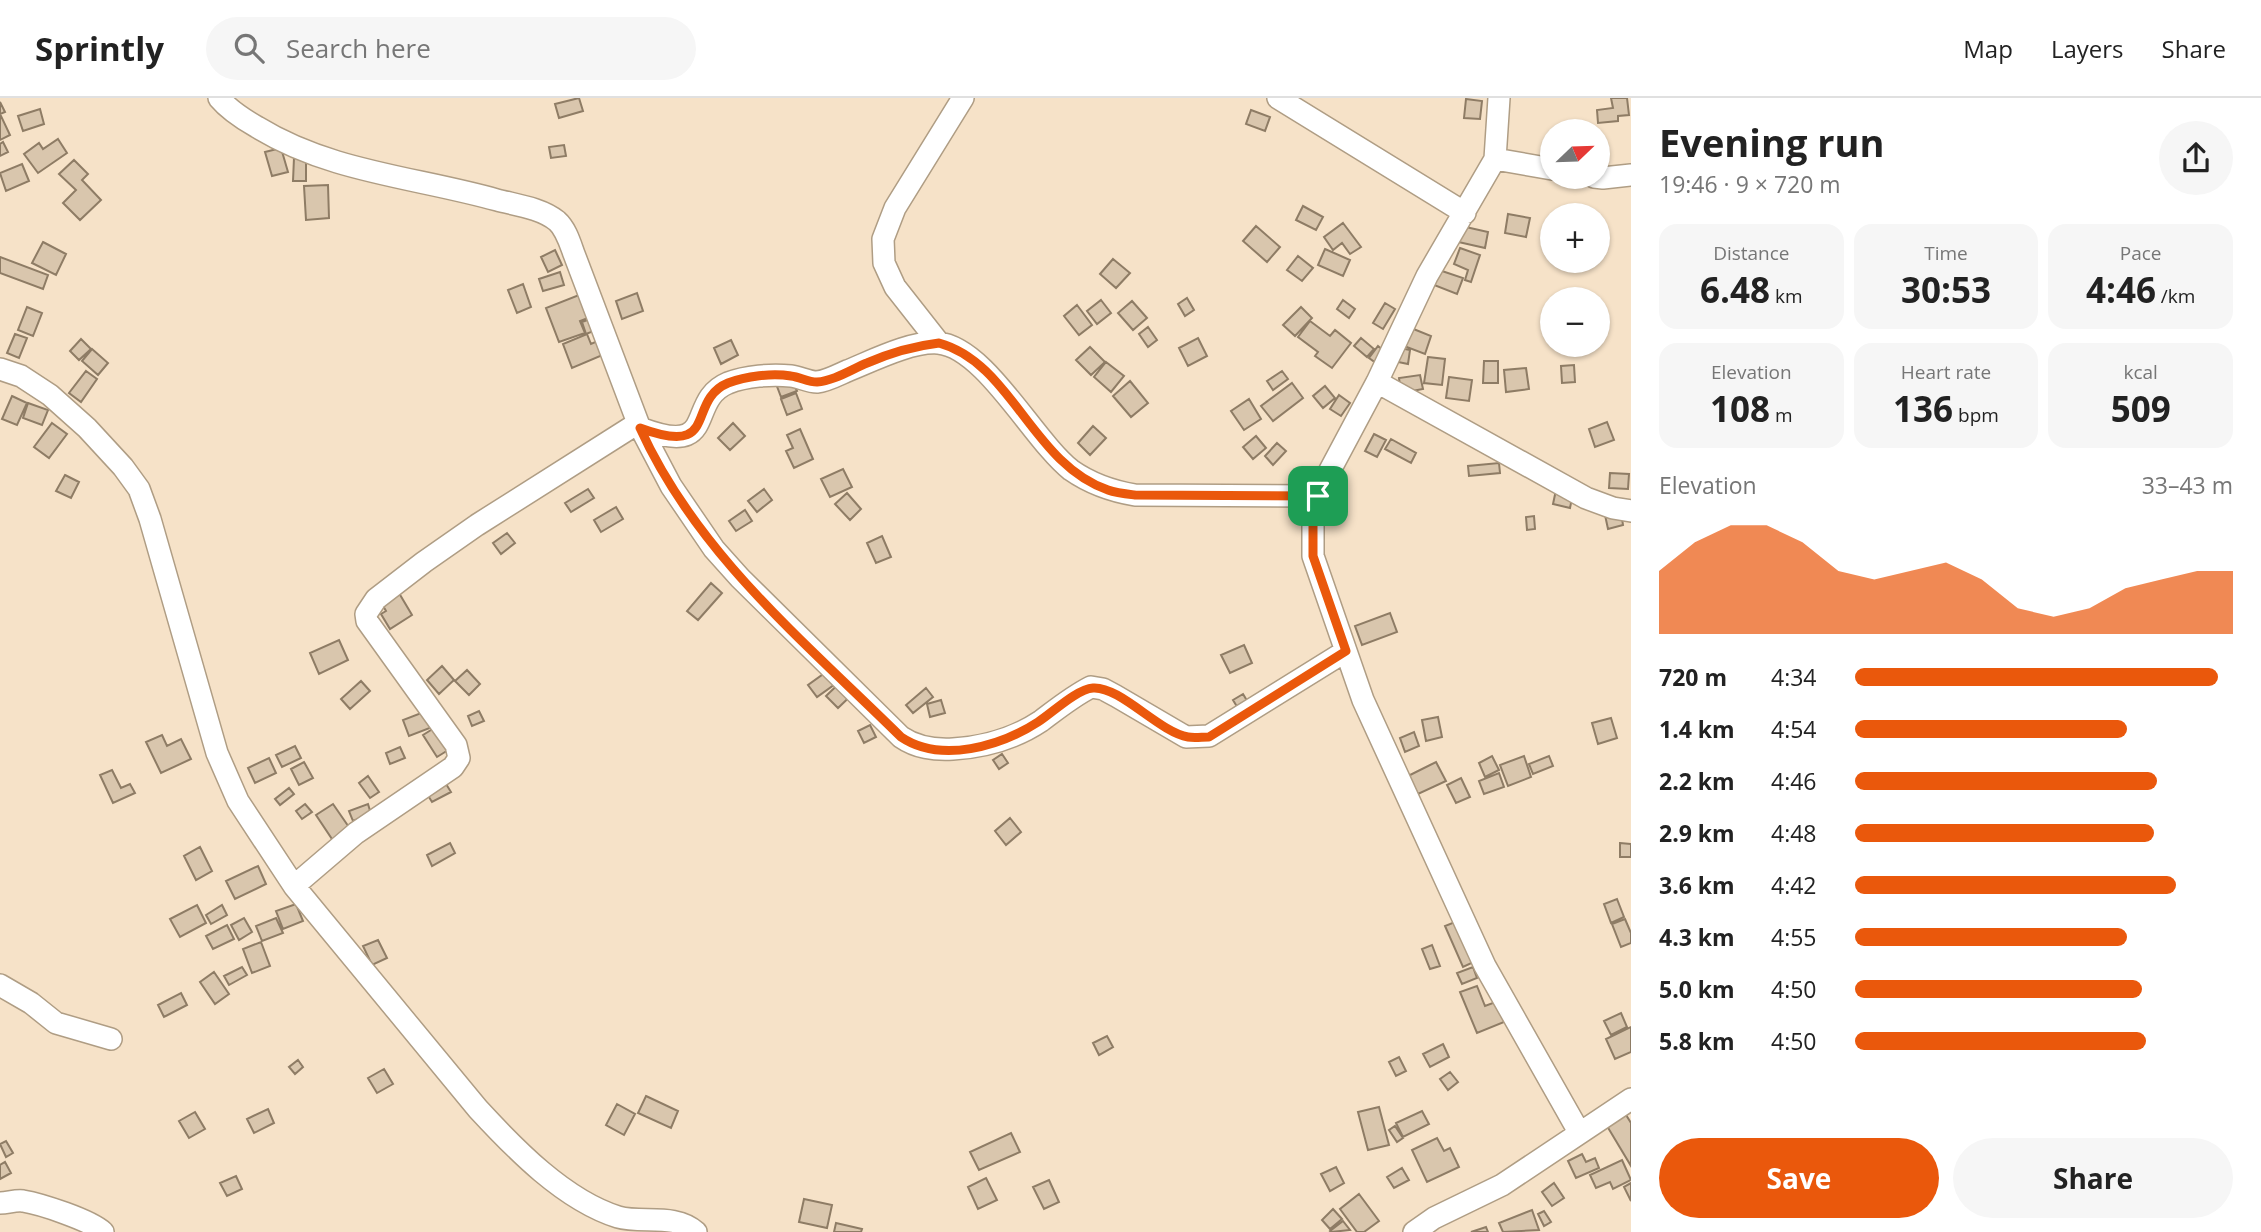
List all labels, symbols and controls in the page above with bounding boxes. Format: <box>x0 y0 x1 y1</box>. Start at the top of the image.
search box <box>206 17 696 80</box>
text: Sprintly <box>35 26 164 71</box>
icon: search <box>230 29 268 67</box>
text: Search here <box>286 30 431 66</box>
text: Map <box>1963 32 2013 65</box>
text: Layers <box>2051 32 2124 65</box>
text: Share <box>2162 32 2226 65</box>
text: Evening run <box>1659 116 1884 168</box>
north arrow <box>1540 119 1610 189</box>
map controls <box>1540 119 1610 357</box>
button: share <box>2159 121 2233 195</box>
text: 19:46 · 9 × 720 m <box>1659 168 1841 200</box>
button: + <box>1540 203 1610 273</box>
text: Distance <box>1713 240 1790 266</box>
text: Time <box>1924 240 1968 266</box>
text: Pace <box>2120 240 2162 266</box>
text: 6.48 <box>1700 266 1770 313</box>
text: 30:53 <box>1901 266 1991 313</box>
text: 4:46 <box>2086 266 2156 313</box>
text: km <box>1770 283 1803 309</box>
text: /km <box>2156 283 2195 309</box>
button: − <box>1540 287 1610 357</box>
text: Elevation <box>1711 359 1792 385</box>
text: Heart rate <box>1901 359 1991 385</box>
text: kcal <box>2123 359 2158 385</box>
text: 108 <box>1710 385 1770 432</box>
text: 136 <box>1893 385 1953 432</box>
text: 509 <box>2111 385 2171 432</box>
text: m <box>1770 402 1793 428</box>
text: bpm <box>1953 402 1999 428</box>
pin <box>1288 466 1348 526</box>
text: Elevation <box>1659 469 1757 501</box>
text: 33–43 m <box>2142 469 2233 501</box>
icon: arrive <box>1299 477 1337 515</box>
text: 720 m <box>1659 661 1727 693</box>
text: 4:34 <box>1771 661 1817 693</box>
text: 1.4 km <box>1659 713 1735 745</box>
text: 4:54 <box>1771 713 1817 745</box>
text: 2.2 km <box>1659 765 1735 797</box>
text: 4:46 <box>1771 765 1817 797</box>
text: 2.9 km <box>1659 817 1735 849</box>
text: 4:48 <box>1771 817 1817 849</box>
text: 3.6 km <box>1659 869 1735 901</box>
text: 4:42 <box>1771 869 1817 901</box>
text: 4.3 km <box>1659 921 1735 953</box>
text: 4:55 <box>1771 921 1817 953</box>
text: 5.0 km <box>1659 973 1735 1005</box>
text: 4:50 <box>1771 973 1817 1005</box>
text: 5.8 km <box>1659 1025 1735 1057</box>
text: 4:50 <box>1771 1025 1817 1057</box>
button: Save <box>1659 1138 1939 1218</box>
button: Share <box>1953 1138 2233 1218</box>

